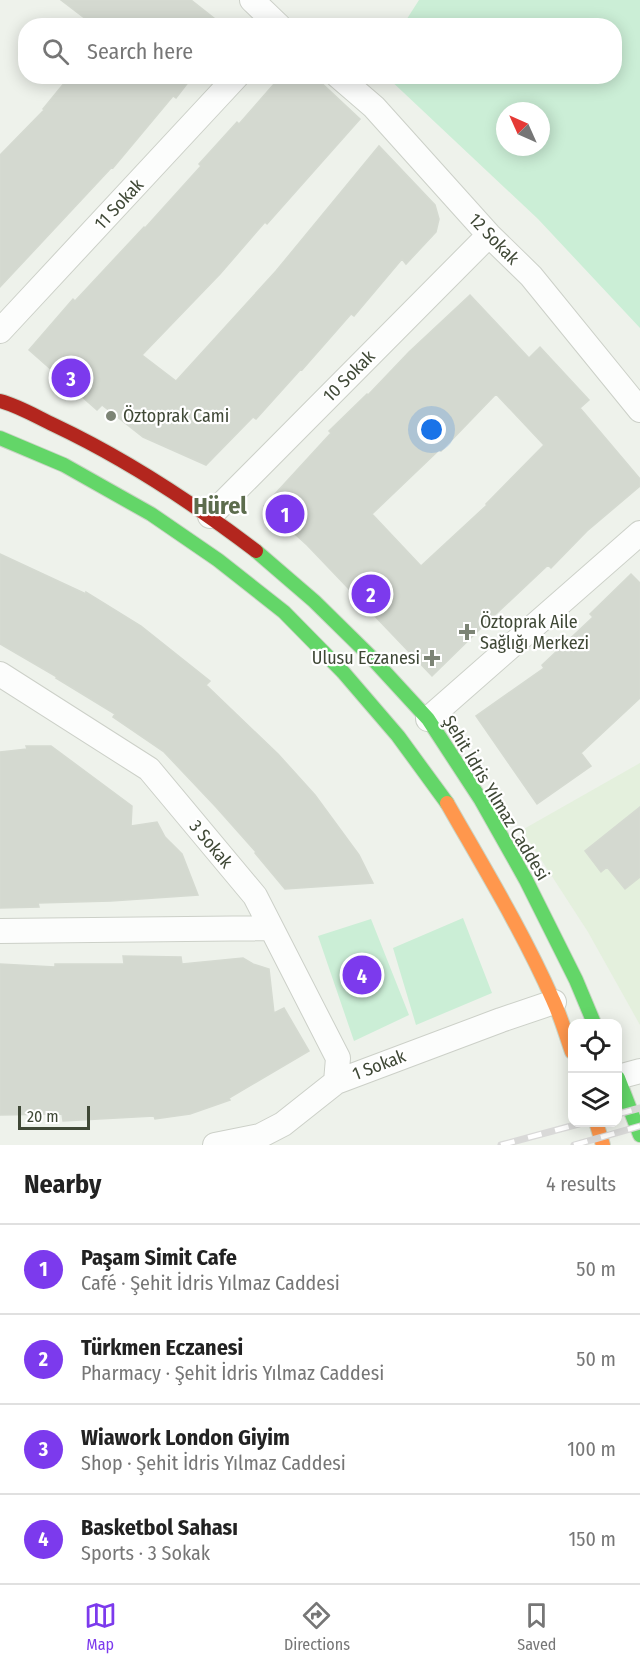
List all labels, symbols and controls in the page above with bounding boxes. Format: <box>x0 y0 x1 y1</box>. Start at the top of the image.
search box <box>18 18 622 84</box>
icon: search <box>39 35 72 68</box>
text: Search here <box>87 38 193 65</box>
north arrow <box>496 102 550 156</box>
street label: 11 Sokak <box>90 173 149 234</box>
street label: 12 Sokak <box>464 209 524 270</box>
street label: 10 Sokak <box>318 345 380 407</box>
pin: 3 <box>52 356 90 400</box>
place label: Öztoprak Cami <box>123 405 229 427</box>
marker: Öztoprak Cami <box>104 409 118 423</box>
your location <box>417 415 446 444</box>
district label: Hürel <box>193 492 247 520</box>
pin: 1 <box>266 492 304 536</box>
pin: 2 <box>352 572 391 616</box>
place label: Öztoprak Aile Sağlığı Merkezi <box>480 611 589 654</box>
marker: Öztoprak Aile Sağlığı Merkezi <box>458 623 476 641</box>
place label: Ulusu Eczanesi <box>312 647 420 669</box>
marker: Ulusu Eczanesi <box>425 651 439 665</box>
street label: Şehit İdris Yılmaz Caddesi <box>438 711 554 885</box>
street label: 3 Sokak <box>185 815 238 873</box>
pin: 4 <box>342 952 382 998</box>
map controls <box>568 1019 622 1127</box>
button: locate <box>568 1019 622 1073</box>
street label: 1 Sokak <box>349 1045 409 1085</box>
button: layers <box>568 1073 622 1127</box>
scale bar <box>18 1103 90 1130</box>
text: 20 m <box>27 1107 58 1126</box>
text: Nearby <box>24 1169 101 1200</box>
text: 4 results <box>546 1172 616 1196</box>
text: Paşam Simit Cafe <box>81 1244 237 1271</box>
text: 1 <box>39 1257 48 1281</box>
text: 50 m <box>576 1257 616 1281</box>
text: Café · Şehit İdris Yılmaz Caddesi <box>81 1271 340 1295</box>
text: Türkmen Eczanesi <box>81 1334 243 1361</box>
text: 2 <box>39 1347 48 1371</box>
text: 50 m <box>576 1347 616 1371</box>
text: Pharmacy · Şehit İdris Yılmaz Caddesi <box>81 1361 384 1385</box>
text: Wiawork London Giyim <box>81 1424 290 1451</box>
text: 3 <box>39 1437 48 1461</box>
text: 100 m <box>567 1437 616 1461</box>
text: Shop · Şehit İdris Yılmaz Caddesi <box>81 1451 346 1475</box>
text: Basketbol Sahası <box>81 1514 238 1541</box>
text: 4 <box>38 1527 49 1551</box>
text: 150 m <box>569 1527 616 1551</box>
text: Sports · 3 Sokak <box>81 1541 210 1565</box>
tab: Map <box>84 1599 117 1654</box>
tab: Directions <box>284 1599 350 1654</box>
tab: Saved <box>517 1599 556 1654</box>

